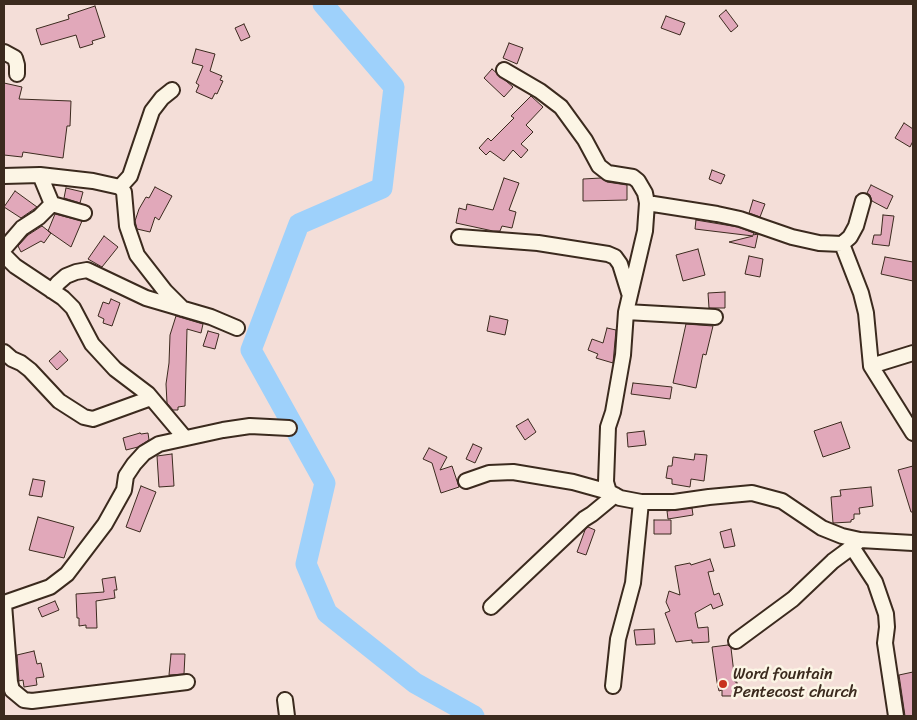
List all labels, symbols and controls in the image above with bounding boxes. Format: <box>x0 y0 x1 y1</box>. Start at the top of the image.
place label: Word fountain Pentecost church <box>733 665 857 703</box>
marker: Word fountain Pentecost church <box>717 678 729 690</box>

